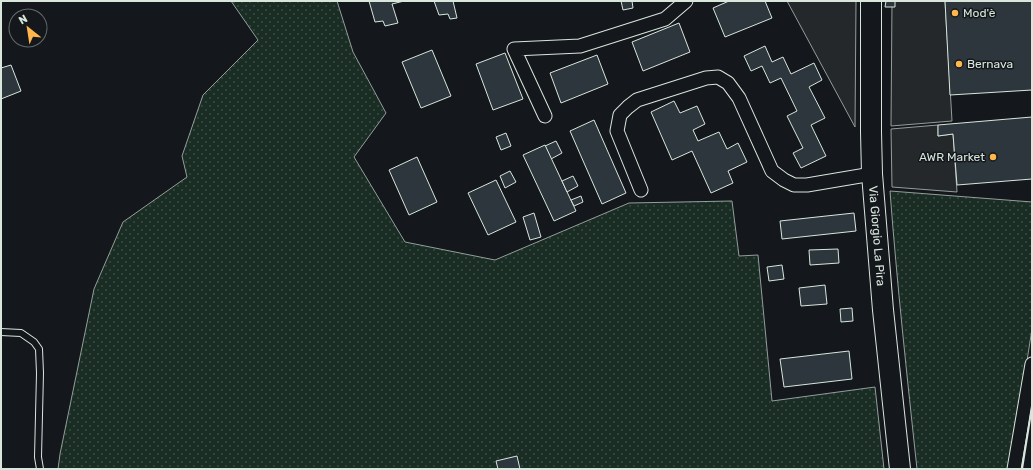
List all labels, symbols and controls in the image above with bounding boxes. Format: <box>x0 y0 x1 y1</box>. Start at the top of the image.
place label: Mod'è <box>963 6 996 20</box>
north arrow <box>8 8 48 48</box>
marker: Mod'è <box>950 8 960 18</box>
text: N <box>17 12 30 27</box>
place label: Bernava <box>967 57 1013 71</box>
marker: Bernava <box>954 59 964 69</box>
place label: AWR Market <box>919 150 985 164</box>
marker: AWR Market <box>988 152 998 162</box>
street label: Via Giorgio La Pira <box>866 185 888 287</box>

